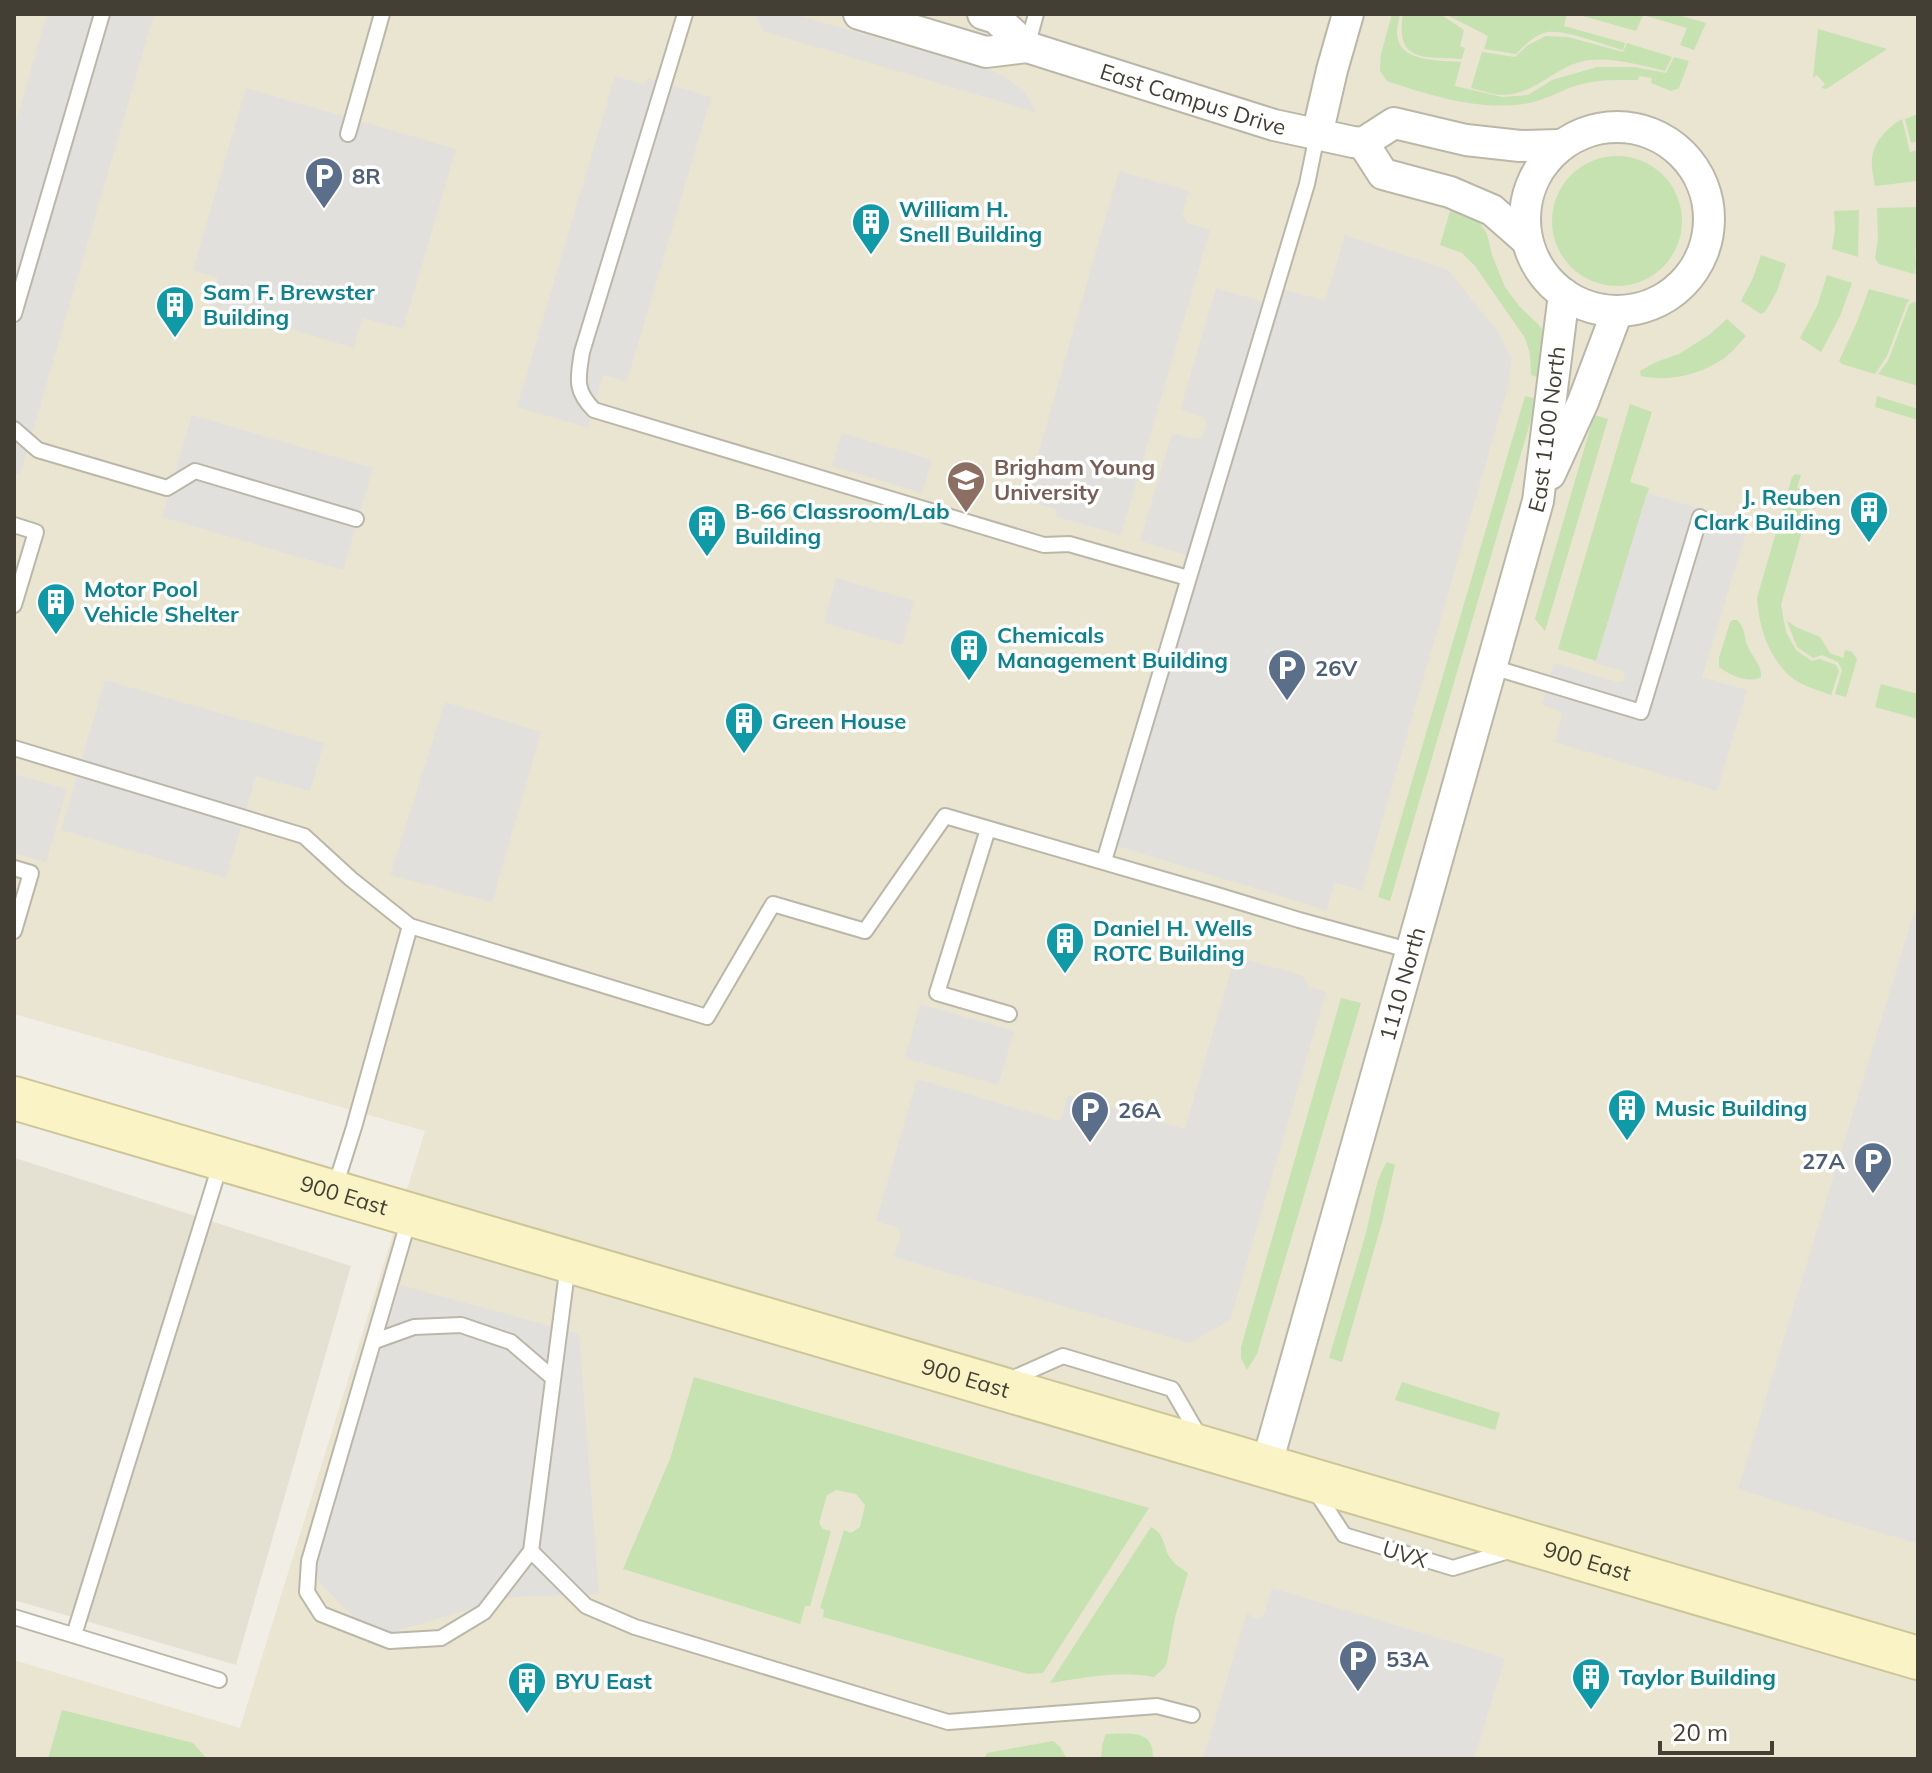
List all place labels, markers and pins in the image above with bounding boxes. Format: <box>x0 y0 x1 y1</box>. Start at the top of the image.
parking icon: 8R <box>303 155 345 210</box>
place label: 8R <box>352 162 381 190</box>
place label: William H. Snell Building <box>899 195 1042 248</box>
building icon: William H. Snell Building <box>850 201 892 256</box>
place label: Sam F. Brewster Building <box>203 278 375 331</box>
building icon: Sam F. Brewster Building <box>154 284 196 339</box>
place label: Brigham Young University <box>994 453 1155 506</box>
school or university icon: Brigham Young University <box>945 459 987 514</box>
place label: J. Reuben Clark Building <box>1694 483 1841 536</box>
building icon: J. Reuben Clark Building <box>1848 489 1890 544</box>
place label: B-66 Classroom/Lab Building <box>735 497 950 550</box>
building icon: B-66 Classroom/Lab Building <box>686 503 728 558</box>
place label: Motor Pool Vehicle Shelter <box>83 575 239 628</box>
building icon: Motor Pool Vehicle Shelter <box>35 581 77 636</box>
place label: Chemicals Management Building <box>997 621 1228 674</box>
building icon: Chemicals Management Building <box>948 627 990 682</box>
parking icon: 26V <box>1266 647 1308 702</box>
place label: 26V <box>1315 654 1358 682</box>
building icon: Green House <box>723 700 765 755</box>
place label: Green House <box>772 707 906 735</box>
place label: Daniel H. Wells ROTC Building <box>1093 914 1253 967</box>
building icon: Daniel H. Wells ROTC Building <box>1044 920 1086 975</box>
building icon: Music Building <box>1606 1087 1648 1142</box>
parking icon: 26A <box>1069 1089 1111 1144</box>
place label: Music Building <box>1655 1094 1807 1122</box>
place label: 26A <box>1118 1096 1161 1124</box>
parking icon: 27A <box>1852 1140 1894 1195</box>
place label: 27A <box>1802 1147 1845 1175</box>
parking icon: 53A <box>1337 1638 1379 1693</box>
place label: 53A <box>1386 1645 1429 1673</box>
building icon: Taylor Building <box>1570 1656 1612 1711</box>
building icon: BYU East <box>506 1660 548 1715</box>
place label: Taylor Building <box>1619 1663 1776 1691</box>
place label: BYU East <box>555 1667 652 1695</box>

